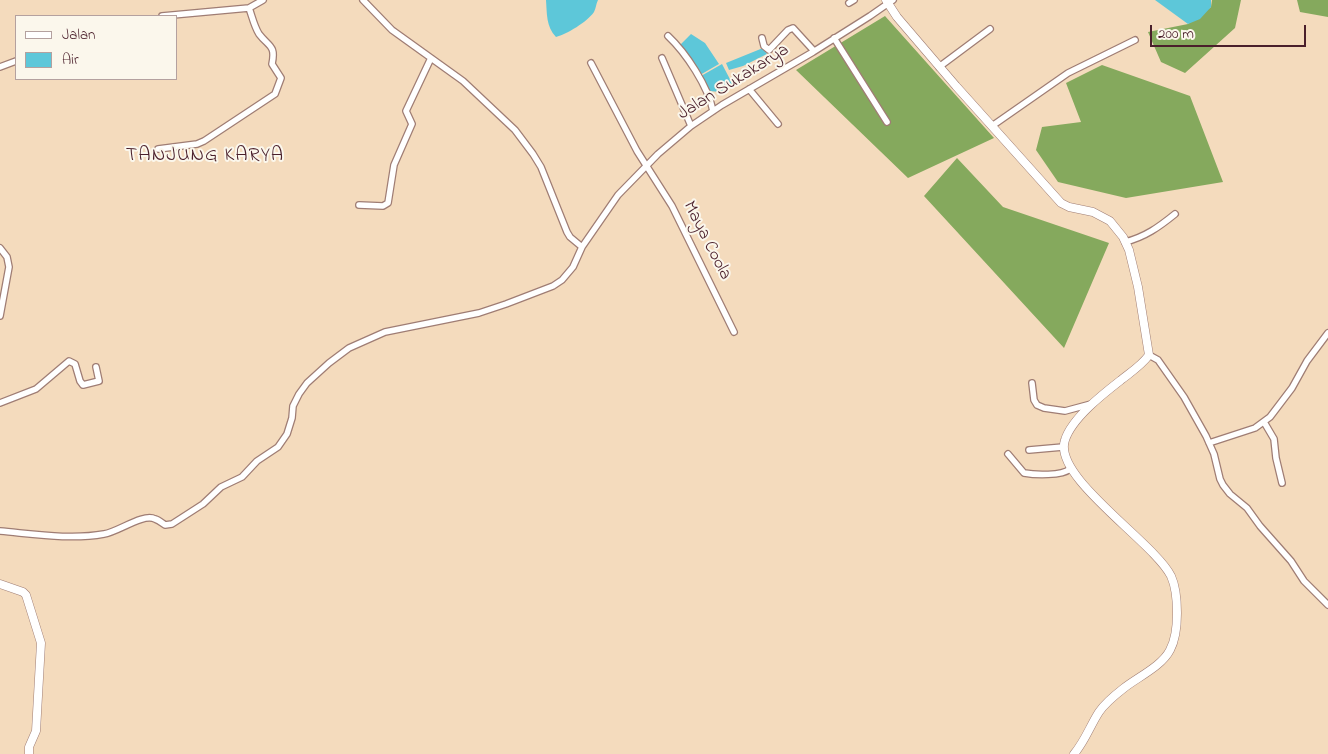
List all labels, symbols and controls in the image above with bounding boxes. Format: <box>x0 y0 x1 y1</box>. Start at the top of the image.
legend <box>15 15 178 80</box>
scale bar <box>1153 15 1309 47</box>
text: 200 m <box>1158 23 1194 45</box>
text: Jalan <box>62 24 95 46</box>
street label: Jalan Sukakarya <box>674 40 794 126</box>
text: Air <box>62 49 79 71</box>
district label: TANJUNG KARYA <box>124 145 286 169</box>
street label: Maya Coola <box>677 198 735 284</box>

